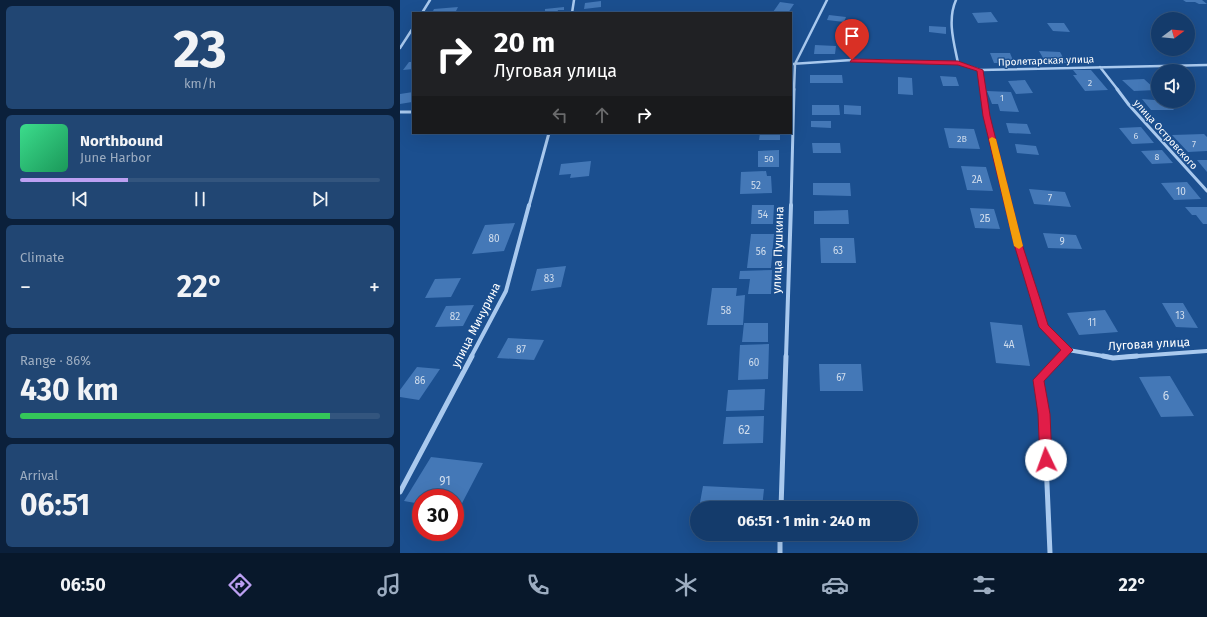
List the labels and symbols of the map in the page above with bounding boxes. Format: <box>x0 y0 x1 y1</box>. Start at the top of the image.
north arrow <box>1151 12 1195 56</box>
pin <box>835 19 869 60</box>
street label: Пролетарская улица <box>998 53 1094 69</box>
house number: 2 <box>1088 78 1092 88</box>
house number: 1 <box>1000 93 1004 103</box>
street label: улица Островского <box>1131 97 1200 172</box>
house number: 6 <box>1134 131 1139 141</box>
house number: 2В <box>957 134 967 144</box>
house number: 7 <box>1192 139 1196 149</box>
house number: 8 <box>1155 152 1160 162</box>
house number: 50 <box>764 154 774 164</box>
house number: 2А <box>972 174 983 186</box>
house number: 52 <box>751 180 761 192</box>
house number: 10 <box>1176 186 1186 198</box>
house number: 7 <box>1048 193 1053 205</box>
street label: улица Пушкина <box>769 206 787 294</box>
house number: 54 <box>758 209 769 221</box>
house number: 2Б <box>980 213 991 225</box>
house number: 80 <box>488 233 500 245</box>
house number: 9 <box>1059 236 1065 248</box>
house number: 63 <box>833 245 843 257</box>
house number: 56 <box>756 246 766 258</box>
house number: 83 <box>544 273 554 285</box>
street label: улица Мичурина <box>449 280 503 370</box>
house number: 58 <box>721 305 732 317</box>
house number: 13 <box>1175 310 1185 322</box>
house number: 82 <box>450 311 460 323</box>
house number: 11 <box>1088 317 1096 329</box>
street label: Луговая улица <box>1108 335 1190 353</box>
house number: 4А <box>1003 339 1015 351</box>
house number: 87 <box>516 344 526 356</box>
house number: 60 <box>749 357 760 369</box>
house number: 67 <box>836 372 846 384</box>
house number: 86 <box>415 375 425 387</box>
house number: 6 <box>1163 389 1169 403</box>
house number: 62 <box>738 423 750 437</box>
position arrow <box>1025 439 1067 481</box>
house number: 91 <box>439 474 451 488</box>
speed limit sign: 30 <box>412 489 464 541</box>

